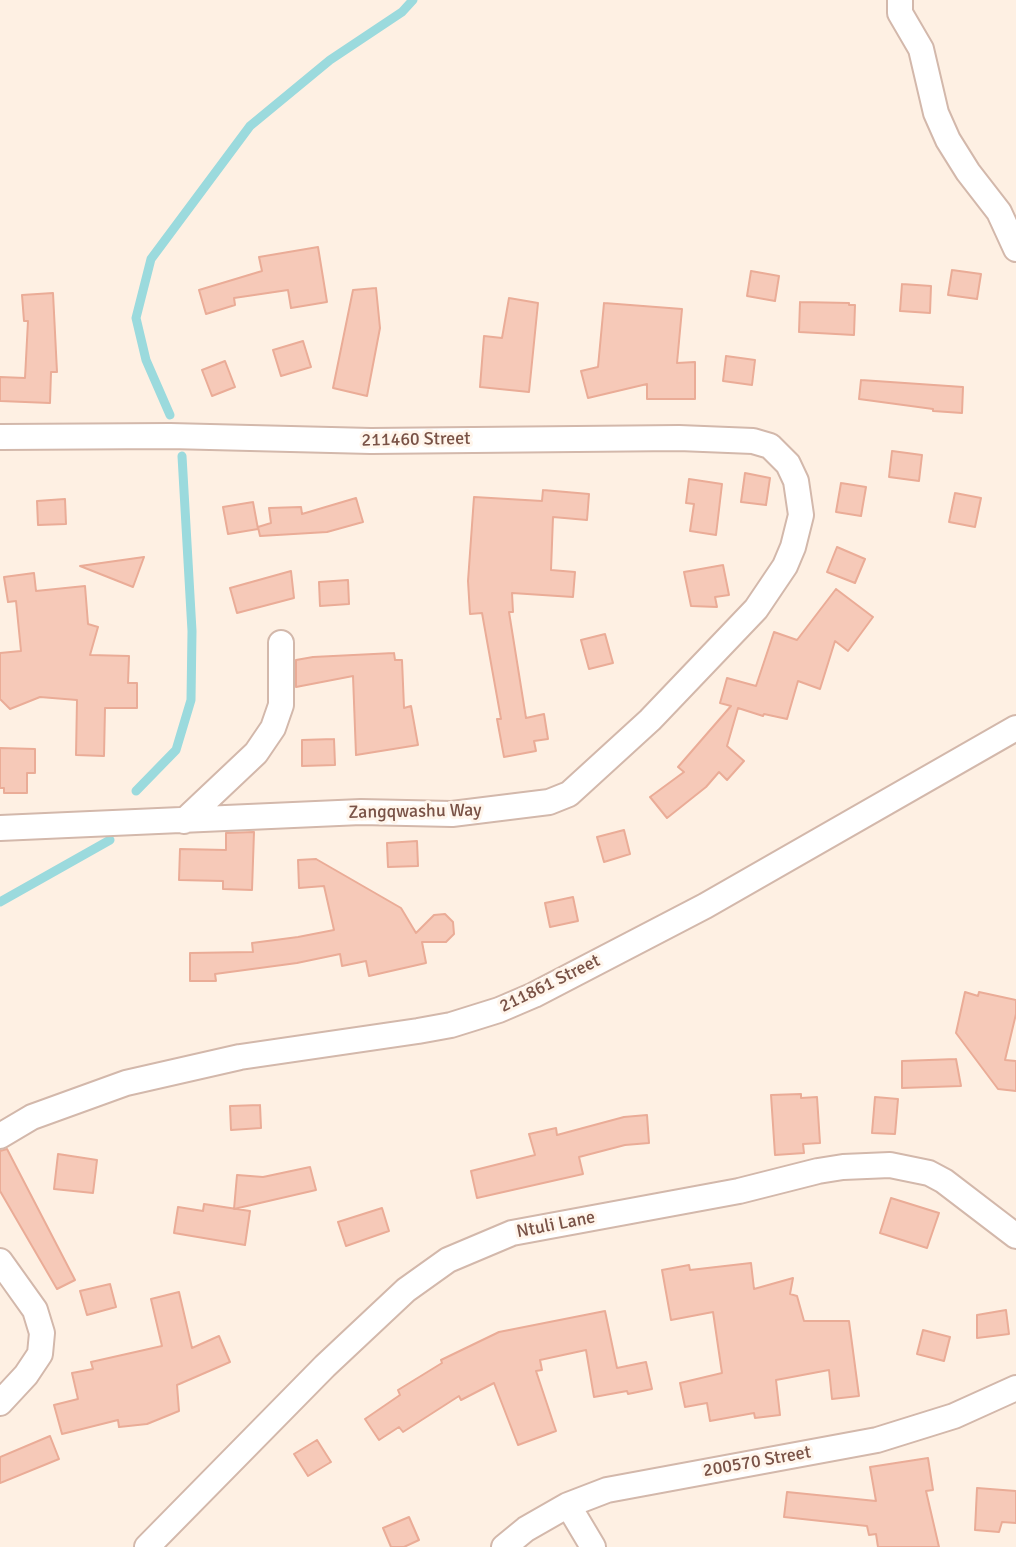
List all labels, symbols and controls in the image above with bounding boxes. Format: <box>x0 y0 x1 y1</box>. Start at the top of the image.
street label: 211460 Street <box>361 428 471 452</box>
street label: Zangqwashu Way <box>348 800 482 824</box>
street label: 211861 Street <box>496 950 604 1018</box>
street label: Ntuli Lane <box>515 1207 597 1243</box>
street label: 200570 Street <box>701 1442 813 1482</box>

